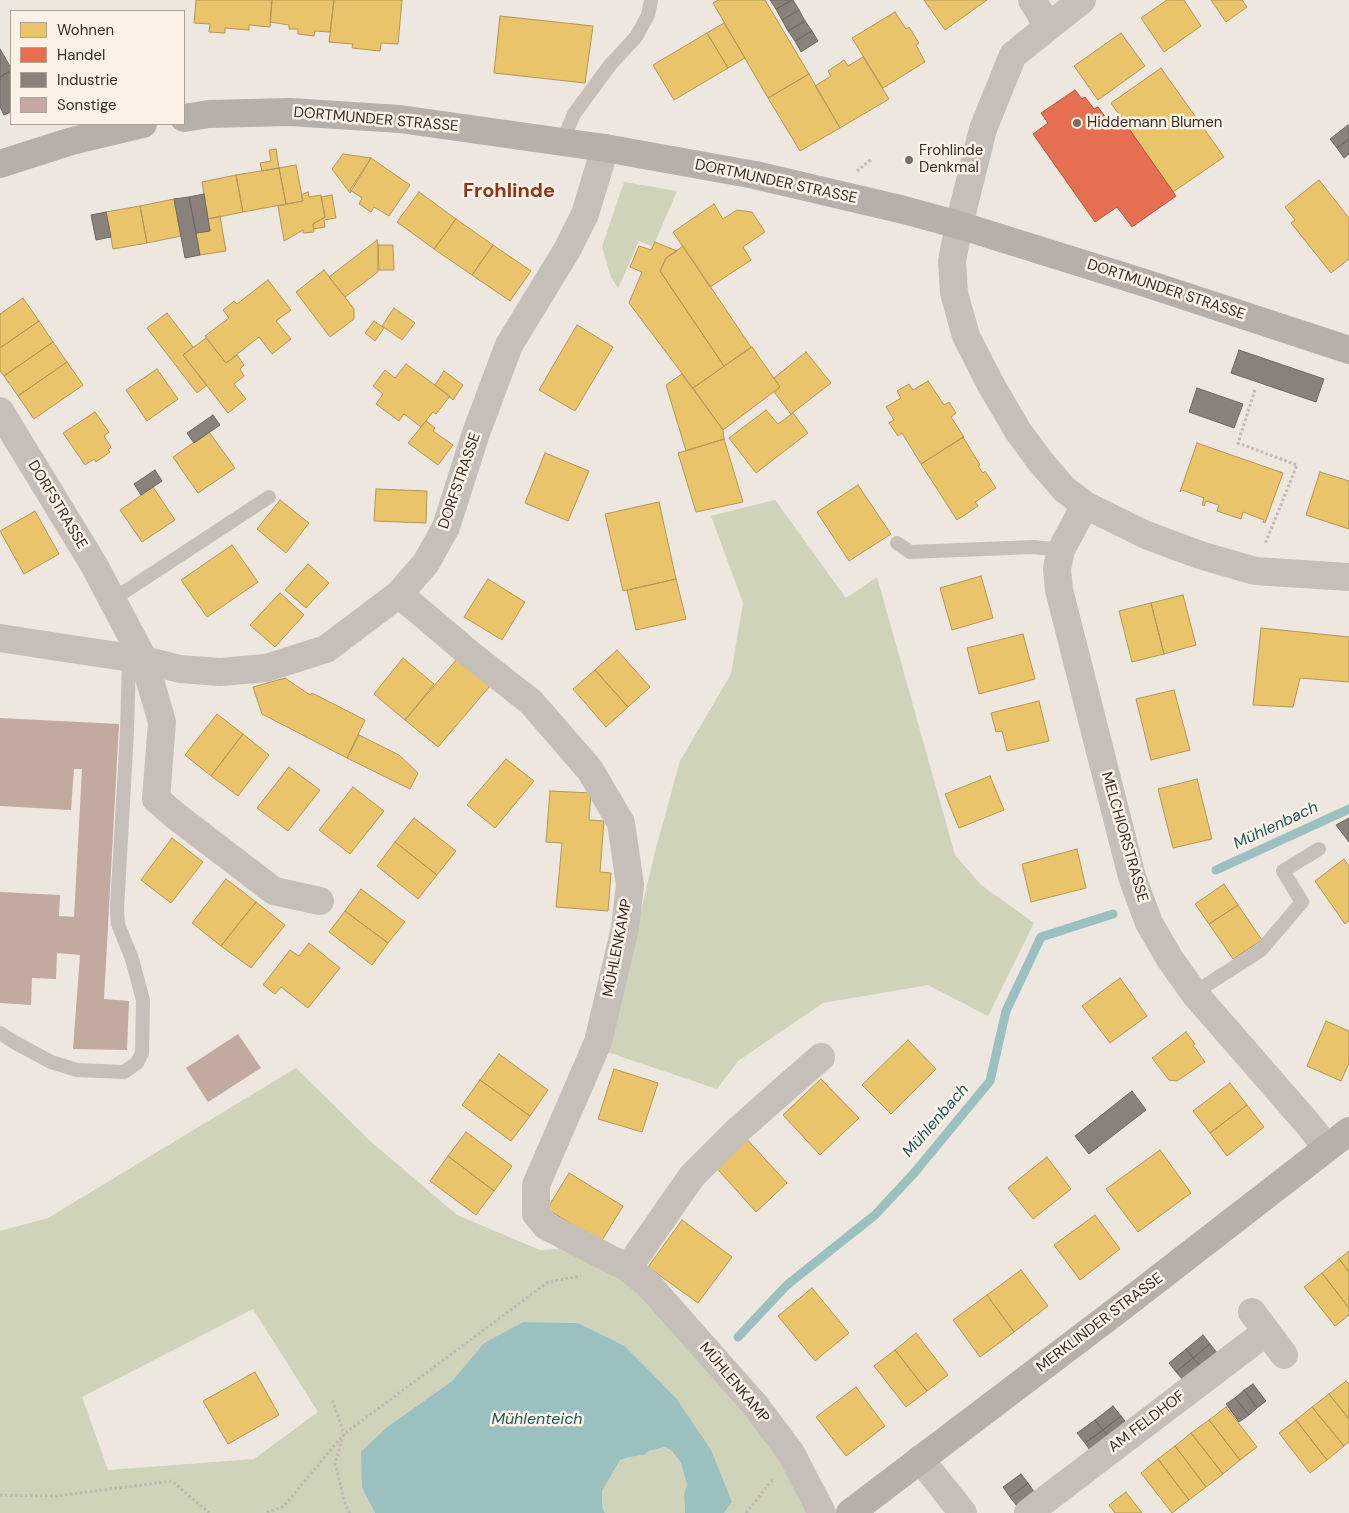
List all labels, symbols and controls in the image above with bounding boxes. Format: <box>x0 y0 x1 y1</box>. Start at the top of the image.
legend <box>10 10 185 125</box>
text: Wohnen <box>57 20 114 40</box>
text: Handel <box>57 45 105 65</box>
text: Industrie <box>57 70 118 90</box>
text: Sonstige <box>57 95 116 115</box>
street label: DORTMUNDER STRASSE <box>293 104 459 136</box>
place label: Hiddemann Blumen <box>1087 114 1222 132</box>
marker: Hiddemann Blumen <box>1071 117 1083 129</box>
place label: Frohlinde Denkmal <box>919 142 983 177</box>
marker: Frohlinde Denkmal <box>903 154 915 166</box>
street label: DORTMUNDER STRASSE <box>693 156 859 208</box>
district label: Frohlinde <box>463 180 555 204</box>
street label: DORTMUNDER STRASSE <box>1085 256 1247 324</box>
street label: DORFSTRASSE <box>435 431 485 531</box>
street label: DORFSTRASSE <box>23 457 91 553</box>
street label: MELCHIORSTRASSE <box>1097 770 1151 904</box>
water label: Mühlenbach <box>1231 798 1321 854</box>
street label: MÜHLENKAMP <box>600 897 636 999</box>
water label: Mühlenbach <box>899 1080 973 1162</box>
street label: MERKLINDER STRASSE <box>1033 1270 1167 1376</box>
street label: MÜHLENKAMP <box>695 1339 773 1427</box>
street label: AM FELDHOF <box>1105 1387 1189 1457</box>
water label: Mühlenteich <box>491 1410 583 1430</box>

